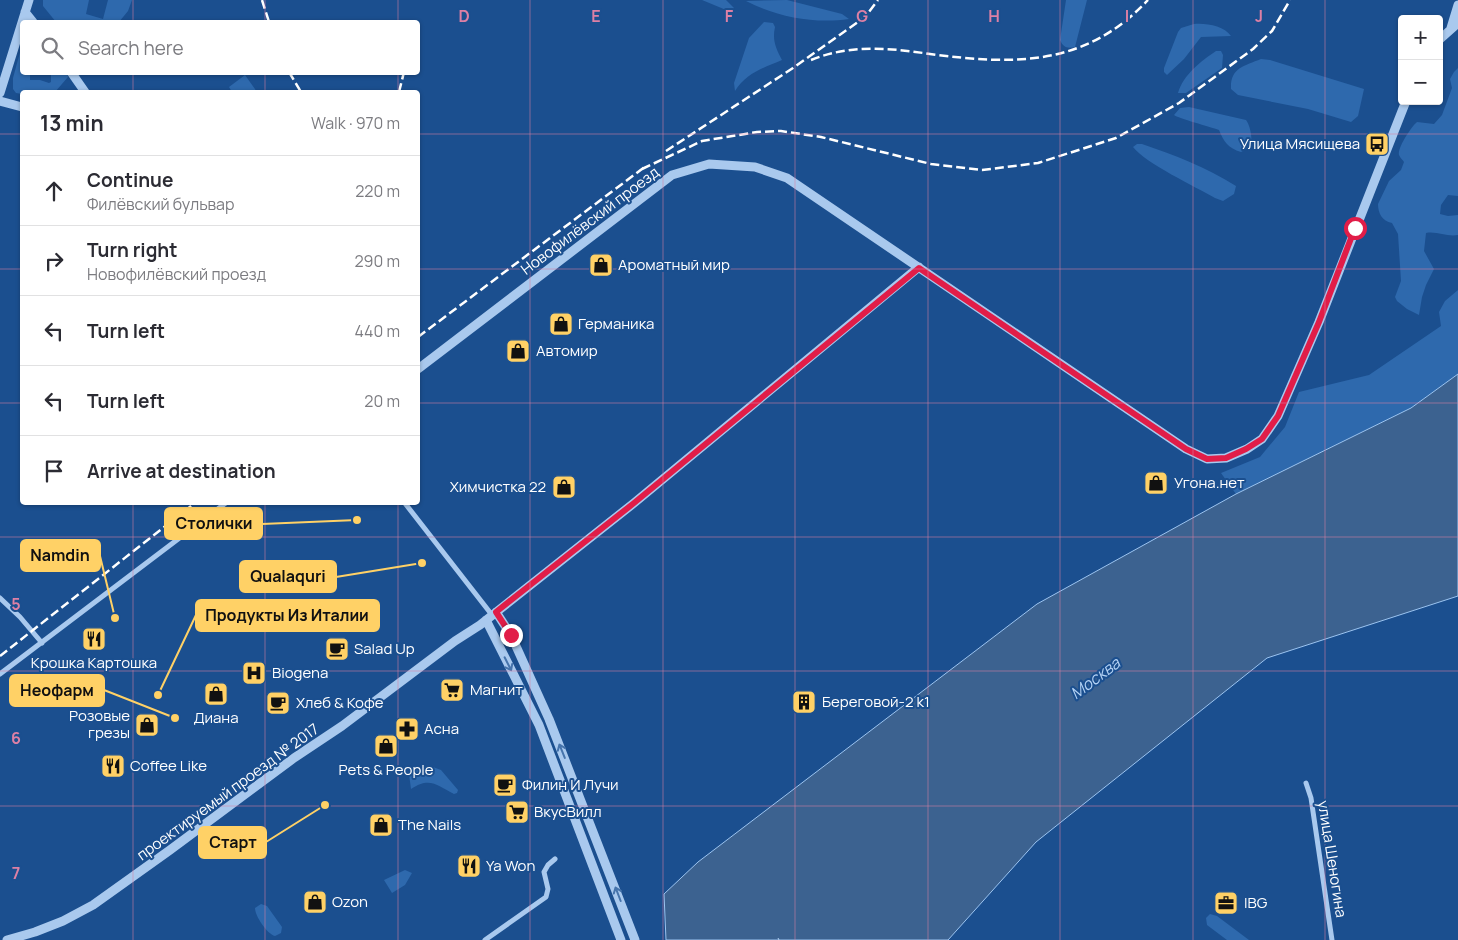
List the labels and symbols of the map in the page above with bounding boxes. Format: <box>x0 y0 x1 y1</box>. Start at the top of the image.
text: D <box>458 5 470 27</box>
text: E <box>591 5 601 27</box>
text: F <box>725 5 734 27</box>
text: G <box>856 5 868 27</box>
text: H <box>988 5 1000 27</box>
text: I <box>1125 5 1129 27</box>
text: J <box>1255 5 1263 27</box>
bus stop icon: Улица Мясищева <box>1364 131 1390 157</box>
place label: Улица Мясищева <box>1240 133 1360 154</box>
street label: Новофилёвский проезд <box>516 162 663 280</box>
route start <box>1344 217 1367 240</box>
shop icon: Ароматный мир <box>588 252 614 278</box>
place label: Ароматный мир <box>618 254 730 275</box>
shop icon: Германика <box>548 311 574 337</box>
place label: Германика <box>578 313 654 334</box>
shop icon: Автомир <box>505 338 531 364</box>
place label: Автомир <box>536 340 598 361</box>
shop icon: Угона.нет <box>1143 470 1169 496</box>
place label: Угона.нет <box>1174 472 1245 493</box>
shop icon: Химчистка 22 <box>551 474 577 500</box>
place label: Химчистка 22 <box>450 476 546 497</box>
callout: Столички <box>165 508 262 539</box>
text: Столички <box>176 512 253 534</box>
callout: Namdin <box>21 540 100 571</box>
text: Namdin <box>30 544 90 566</box>
callout: Qualaquri <box>240 561 336 592</box>
text: Qualaquri <box>250 565 326 587</box>
text: 5 <box>11 593 21 615</box>
callout: Продукты Из Италии <box>196 600 379 631</box>
text: Продукты Из Италии <box>205 604 369 626</box>
route end <box>500 624 523 647</box>
restaurant icon: Крошка Картошка <box>81 626 107 652</box>
cafe icon: Salad Up <box>324 636 350 662</box>
place label: Salad Up <box>354 638 415 659</box>
water label: Москва <box>1066 651 1125 704</box>
place label: Крошка Картошка <box>31 652 157 673</box>
one-way arrow <box>503 656 513 671</box>
hospital icon: Biogena <box>241 660 267 686</box>
place label: Biogena <box>272 662 328 683</box>
callout: Неофарм <box>10 675 104 706</box>
supermarket icon: Магнит <box>439 677 465 703</box>
text: Неофарм <box>20 679 94 701</box>
place label: Магнит <box>470 679 523 700</box>
shop icon: Диана <box>203 681 229 707</box>
building icon: Береговой-2 k1 <box>791 689 817 715</box>
cafe icon: Хлеб & Кофе <box>265 690 291 716</box>
place label: Береговой-2 k1 <box>822 691 930 712</box>
place label: Хлеб & Кофе <box>296 692 384 713</box>
place label: Розовые грезы <box>69 705 130 743</box>
place label: Диана <box>193 707 239 728</box>
shop icon: Розовые грезы <box>134 712 160 738</box>
pharmacy icon: Асна <box>394 716 420 742</box>
street label: проектируемый проезд № 2017 <box>132 718 323 865</box>
place label: Асна <box>424 718 459 739</box>
text: 6 <box>11 727 21 749</box>
shop icon: Pets & People <box>373 733 399 759</box>
one-way arrow <box>557 744 566 759</box>
restaurant icon: Coffee Like <box>100 753 126 779</box>
place label: Coffee Like <box>130 755 207 776</box>
place label: Pets & People <box>338 759 434 780</box>
cafe icon: Филин И Лучи <box>492 772 518 798</box>
place label: Филин И Лучи <box>522 774 619 795</box>
supermarket icon: ВкусВилл <box>504 799 530 825</box>
street label: улица Шеногина <box>1313 799 1352 919</box>
place label: ВкусВилл <box>534 801 602 822</box>
shop icon: The Nails <box>368 812 394 838</box>
place label: The Nails <box>398 814 461 835</box>
callout: Старт <box>199 827 266 858</box>
text: Старт <box>209 831 257 853</box>
restaurant icon: Ya Won <box>456 853 482 879</box>
place label: Ya Won <box>486 855 535 876</box>
text: 7 <box>12 862 20 884</box>
one-way arrow <box>613 887 622 903</box>
shop icon: Ozon <box>302 889 328 915</box>
office icon: IBG <box>1213 890 1239 916</box>
place label: Ozon <box>332 891 368 912</box>
place label: IBG <box>1244 892 1268 913</box>

